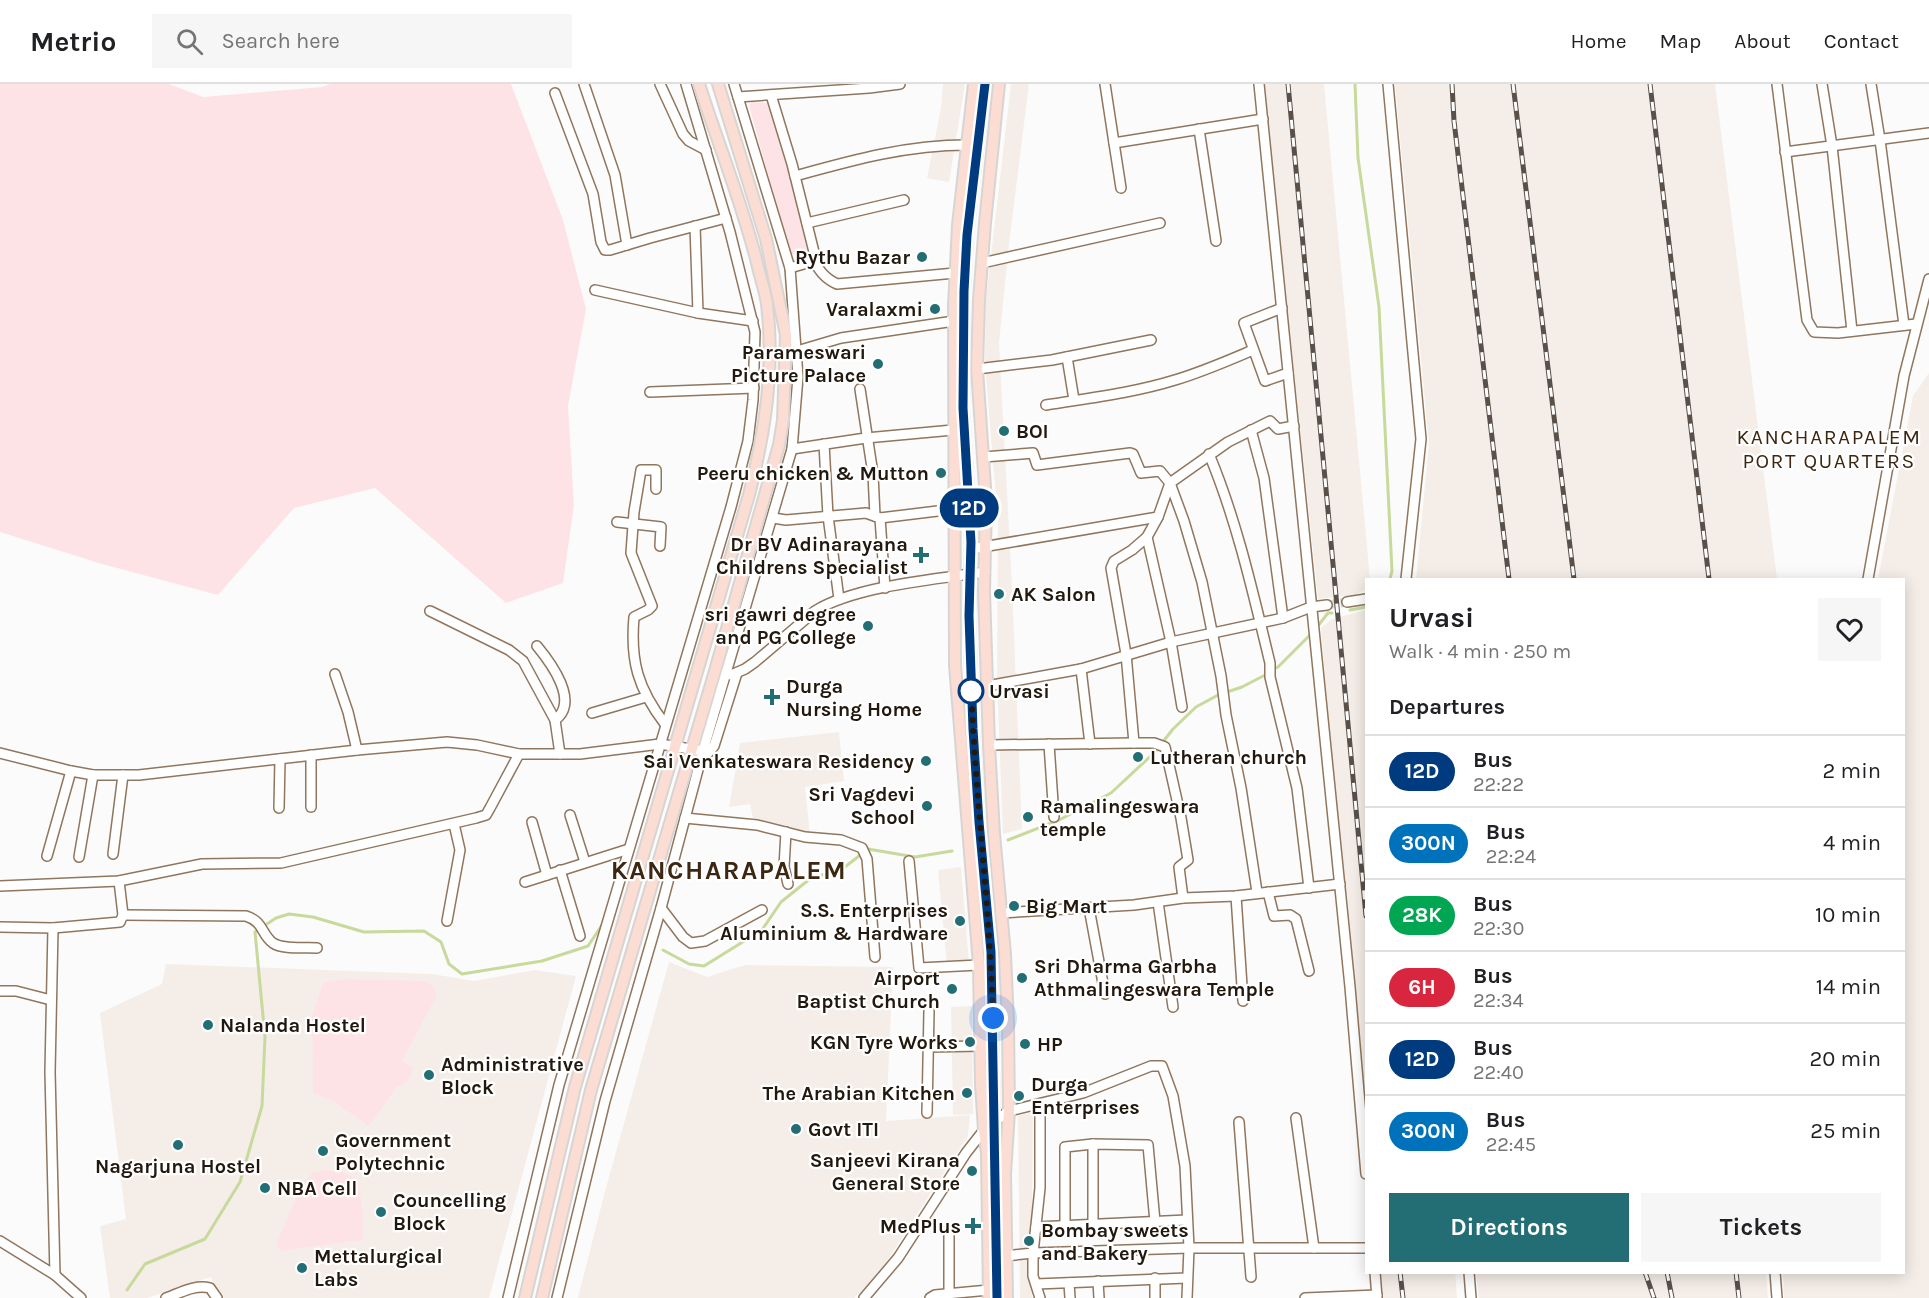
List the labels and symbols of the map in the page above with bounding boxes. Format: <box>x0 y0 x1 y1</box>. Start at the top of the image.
place label: Rythu Bazar <box>795 246 910 269</box>
marker: Rythu Bazar <box>915 250 929 264</box>
place label: Varalaxmi <box>826 298 923 321</box>
marker: Varalaxmi <box>928 302 942 316</box>
place label: Parameswari Picture Palace <box>731 341 866 387</box>
marker: Parameswari Picture Palace <box>871 357 885 371</box>
place label: BOI <box>1016 420 1049 443</box>
marker: BOI <box>997 424 1011 438</box>
district label: KANCHARAPALEM PORT QUARTERS <box>1737 425 1921 473</box>
place label: Peeru chicken & Mutton <box>697 462 929 485</box>
marker: Peeru chicken & Mutton <box>934 466 948 480</box>
line badge: 12D <box>934 488 1004 528</box>
place label: Dr BV Adinarayana Childrens Specialist <box>716 533 908 579</box>
marker: Dr BV Adinarayana Childrens Specialist <box>912 546 930 564</box>
place label: AK Salon <box>1011 583 1096 606</box>
marker: AK Salon <box>992 587 1006 601</box>
place label: sri gawri degree and PG College <box>704 603 856 649</box>
marker: sri gawri degree and PG College <box>861 619 875 633</box>
place label: Durga Nursing Home <box>786 675 922 721</box>
marker: Urvasi <box>958 678 984 704</box>
place label: Urvasi <box>989 680 1050 703</box>
marker: Durga Nursing Home <box>763 688 781 706</box>
place label: Lutheran church <box>1150 746 1307 769</box>
place label: Sai Venkateswara Residency <box>643 750 914 773</box>
marker: Lutheran church <box>1131 750 1145 764</box>
marker: Sai Venkateswara Residency <box>919 754 933 768</box>
place label: Sri Vagdevi School <box>808 783 915 829</box>
place label: Ramalingeswara temple <box>1040 795 1200 841</box>
marker: Sri Vagdevi School <box>920 799 934 813</box>
marker: Ramalingeswara temple <box>1021 810 1035 824</box>
district label: KANCHARAPALEM <box>611 855 847 886</box>
place label: Big Mart <box>1026 895 1107 918</box>
place label: S.S. Enterprises Aluminium & Hardware <box>720 899 948 945</box>
marker: Big Mart <box>1007 899 1021 913</box>
marker: S.S. Enterprises Aluminium & Hardware <box>953 914 967 928</box>
place label: Sri Dharma Garbha Athmalingeswara Temple <box>1034 955 1274 1001</box>
place label: Airport Baptist Church <box>797 967 940 1013</box>
marker: Sri Dharma Garbha Athmalingeswara Temple <box>1015 971 1029 985</box>
marker: Airport Baptist Church <box>945 982 959 996</box>
your location <box>978 1003 1008 1033</box>
place label: Nalanda Hostel <box>220 1014 366 1037</box>
marker: Nalanda Hostel <box>201 1018 215 1032</box>
place label: KGN Tyre Works <box>810 1031 958 1054</box>
place label: HP <box>1037 1033 1063 1056</box>
marker: KGN Tyre Works <box>963 1035 977 1049</box>
marker: HP <box>1018 1037 1032 1051</box>
place label: Administrative Block <box>441 1053 584 1099</box>
marker: Administrative Block <box>422 1068 436 1082</box>
place label: Durga Enterprises <box>1031 1073 1140 1119</box>
place label: The Arabian Kitchen <box>762 1082 955 1105</box>
marker: The Arabian Kitchen <box>960 1086 974 1100</box>
marker: Durga Enterprises <box>1012 1089 1026 1103</box>
place label: Govt ITI <box>808 1118 879 1141</box>
marker: Govt ITI <box>789 1122 803 1136</box>
place label: Government Polytechnic <box>335 1129 451 1175</box>
marker: Nagarjuna Hostel <box>171 1138 185 1152</box>
marker: Government Polytechnic <box>316 1144 330 1158</box>
place label: Sanjeevi Kirana General Store <box>810 1149 960 1195</box>
place label: Nagarjuna Hostel <box>95 1155 261 1178</box>
marker: Sanjeevi Kirana General Store <box>965 1164 979 1178</box>
place label: NBA Cell <box>277 1177 357 1200</box>
marker: NBA Cell <box>258 1181 272 1195</box>
place label: Councelling Block <box>393 1189 506 1235</box>
marker: Councelling Block <box>374 1205 388 1219</box>
place label: MedPlus <box>880 1215 961 1238</box>
marker: MedPlus <box>966 1219 980 1233</box>
place label: Bombay sweets and Bakery <box>1041 1219 1189 1265</box>
marker: Bombay sweets and Bakery <box>1022 1234 1036 1248</box>
place label: Mettalurgical Labs <box>314 1245 442 1291</box>
marker: Mettalurgical Labs <box>295 1261 309 1275</box>

